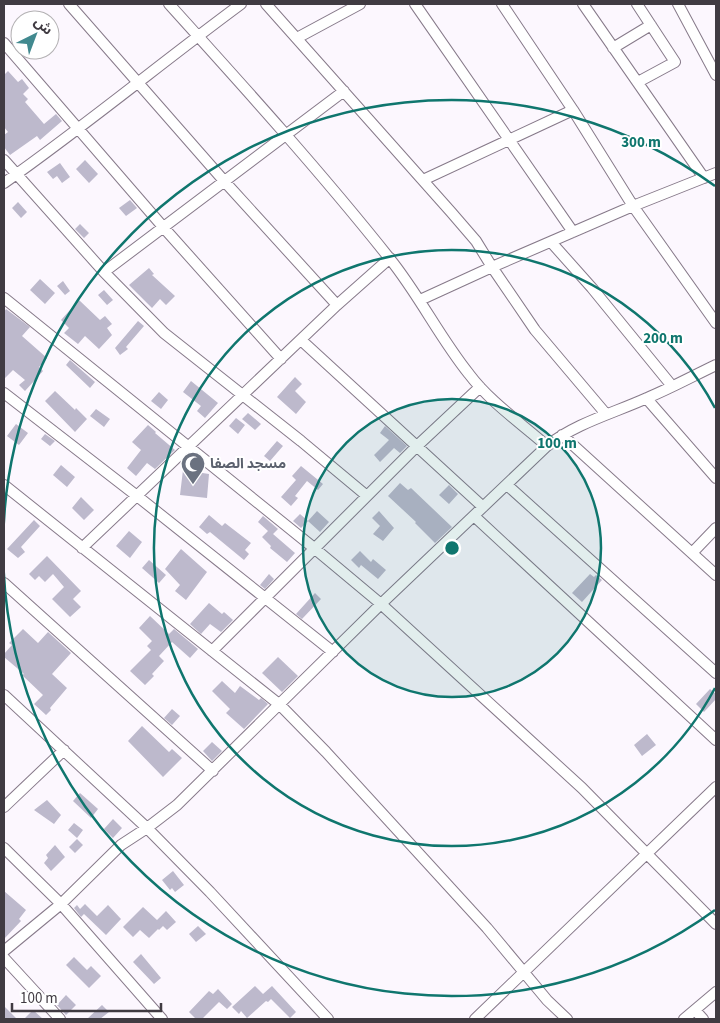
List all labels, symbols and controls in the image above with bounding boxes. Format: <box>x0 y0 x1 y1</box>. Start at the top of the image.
north arrow <box>10 10 60 60</box>
text: ش <box>29 12 57 40</box>
text: 300 m <box>621 132 661 153</box>
text: 200 m <box>643 328 683 349</box>
text: 100 m <box>537 433 577 454</box>
mosque icon: مسجد الصفا <box>180 451 206 485</box>
place label: مسجد الصفا <box>210 454 286 474</box>
centre of rings <box>443 539 461 557</box>
scale bar <box>12 980 161 1012</box>
text: 100 m <box>20 988 58 1009</box>

